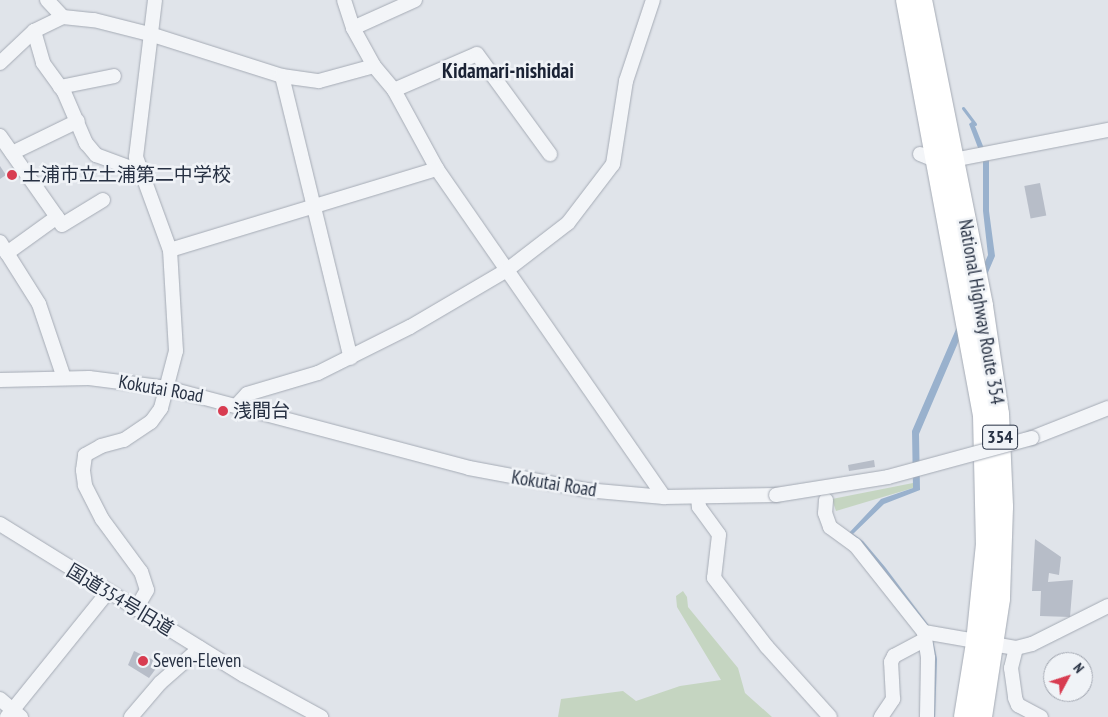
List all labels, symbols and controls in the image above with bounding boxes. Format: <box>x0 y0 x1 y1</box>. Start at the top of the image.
district label: Kidamari-nishidai <box>442 58 574 84</box>
place label: 土浦市立土浦第二中学校 <box>22 164 231 186</box>
marker: 土浦市立土浦第二中学校 <box>6 169 18 181</box>
street label: National Highway Route 354 <box>953 217 1009 407</box>
street label: Kokutai Road <box>117 370 205 408</box>
place label: 浅間台 <box>233 400 290 422</box>
marker: 浅間台 <box>217 405 229 417</box>
road number: 354 <box>981 422 1019 452</box>
street label: Kokutai Road <box>510 466 598 502</box>
street label: 国道354号旧道 <box>62 559 178 641</box>
place label: Seven-Eleven <box>153 650 241 672</box>
north arrow <box>1043 652 1093 702</box>
marker: Seven-Eleven <box>137 655 149 667</box>
text: N <box>1069 659 1088 677</box>

